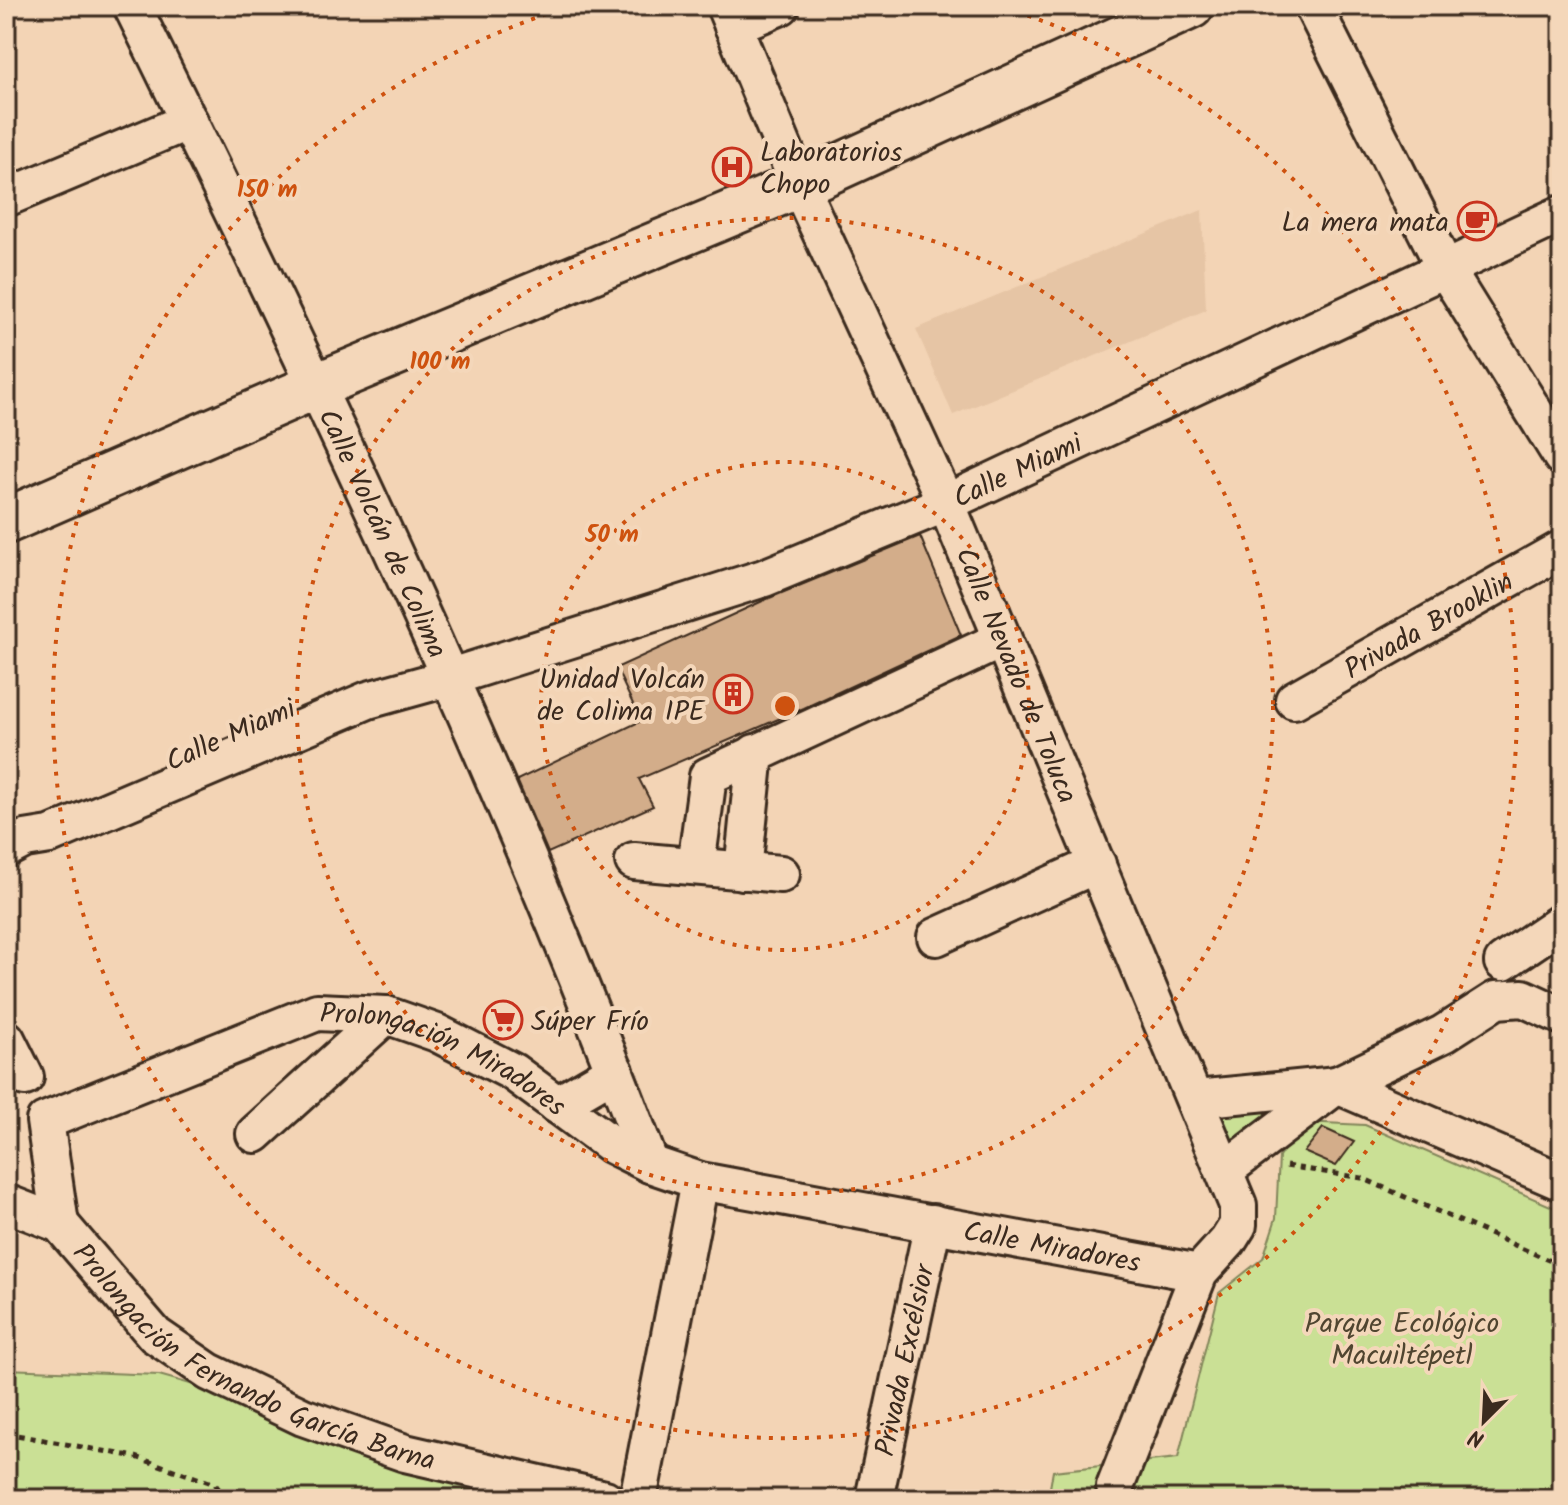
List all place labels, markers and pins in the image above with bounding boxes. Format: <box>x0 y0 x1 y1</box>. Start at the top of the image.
place label: Laboratorios Chopo <box>760 131 902 208</box>
hospital icon: Laboratorios Chopo <box>711 146 753 188</box>
cafe icon: La mera mata <box>1456 200 1498 242</box>
place label: La mera mata <box>1281 201 1449 246</box>
place label: Unidad Volcán de Colima IPE <box>537 658 706 735</box>
building icon: Unidad Volcán de Colima IPE <box>712 673 754 715</box>
centre of rings <box>771 692 799 720</box>
supermarket icon: Súper Frío <box>482 999 524 1041</box>
place label: Súper Frío <box>531 1000 649 1045</box>

